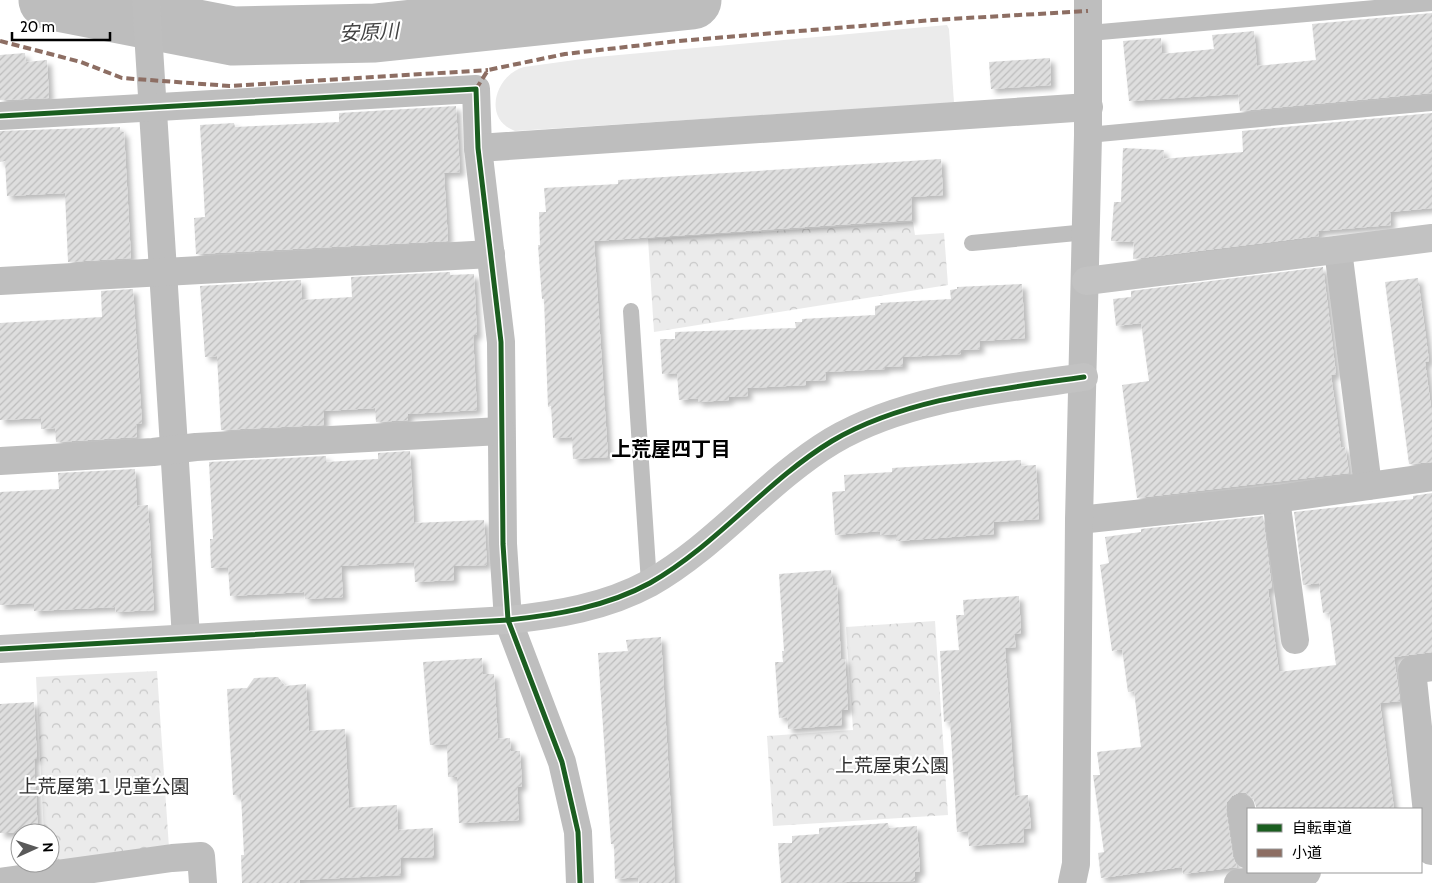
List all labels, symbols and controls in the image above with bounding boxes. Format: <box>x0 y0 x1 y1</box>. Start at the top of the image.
scale bar <box>12 10 110 42</box>
text: 20 m <box>20 18 55 36</box>
water label: 安原川 <box>338 18 402 46</box>
district label: 上荒屋四丁目 <box>611 437 731 461</box>
park label: 上荒屋東公園 <box>835 754 949 777</box>
park label: 上荒屋第１児童公園 <box>18 775 190 798</box>
legend <box>1247 808 1422 873</box>
text: 自転車道 <box>1292 819 1352 837</box>
north arrow <box>10 823 60 873</box>
text: N <box>39 842 57 853</box>
text: 小道 <box>1292 844 1322 862</box>

